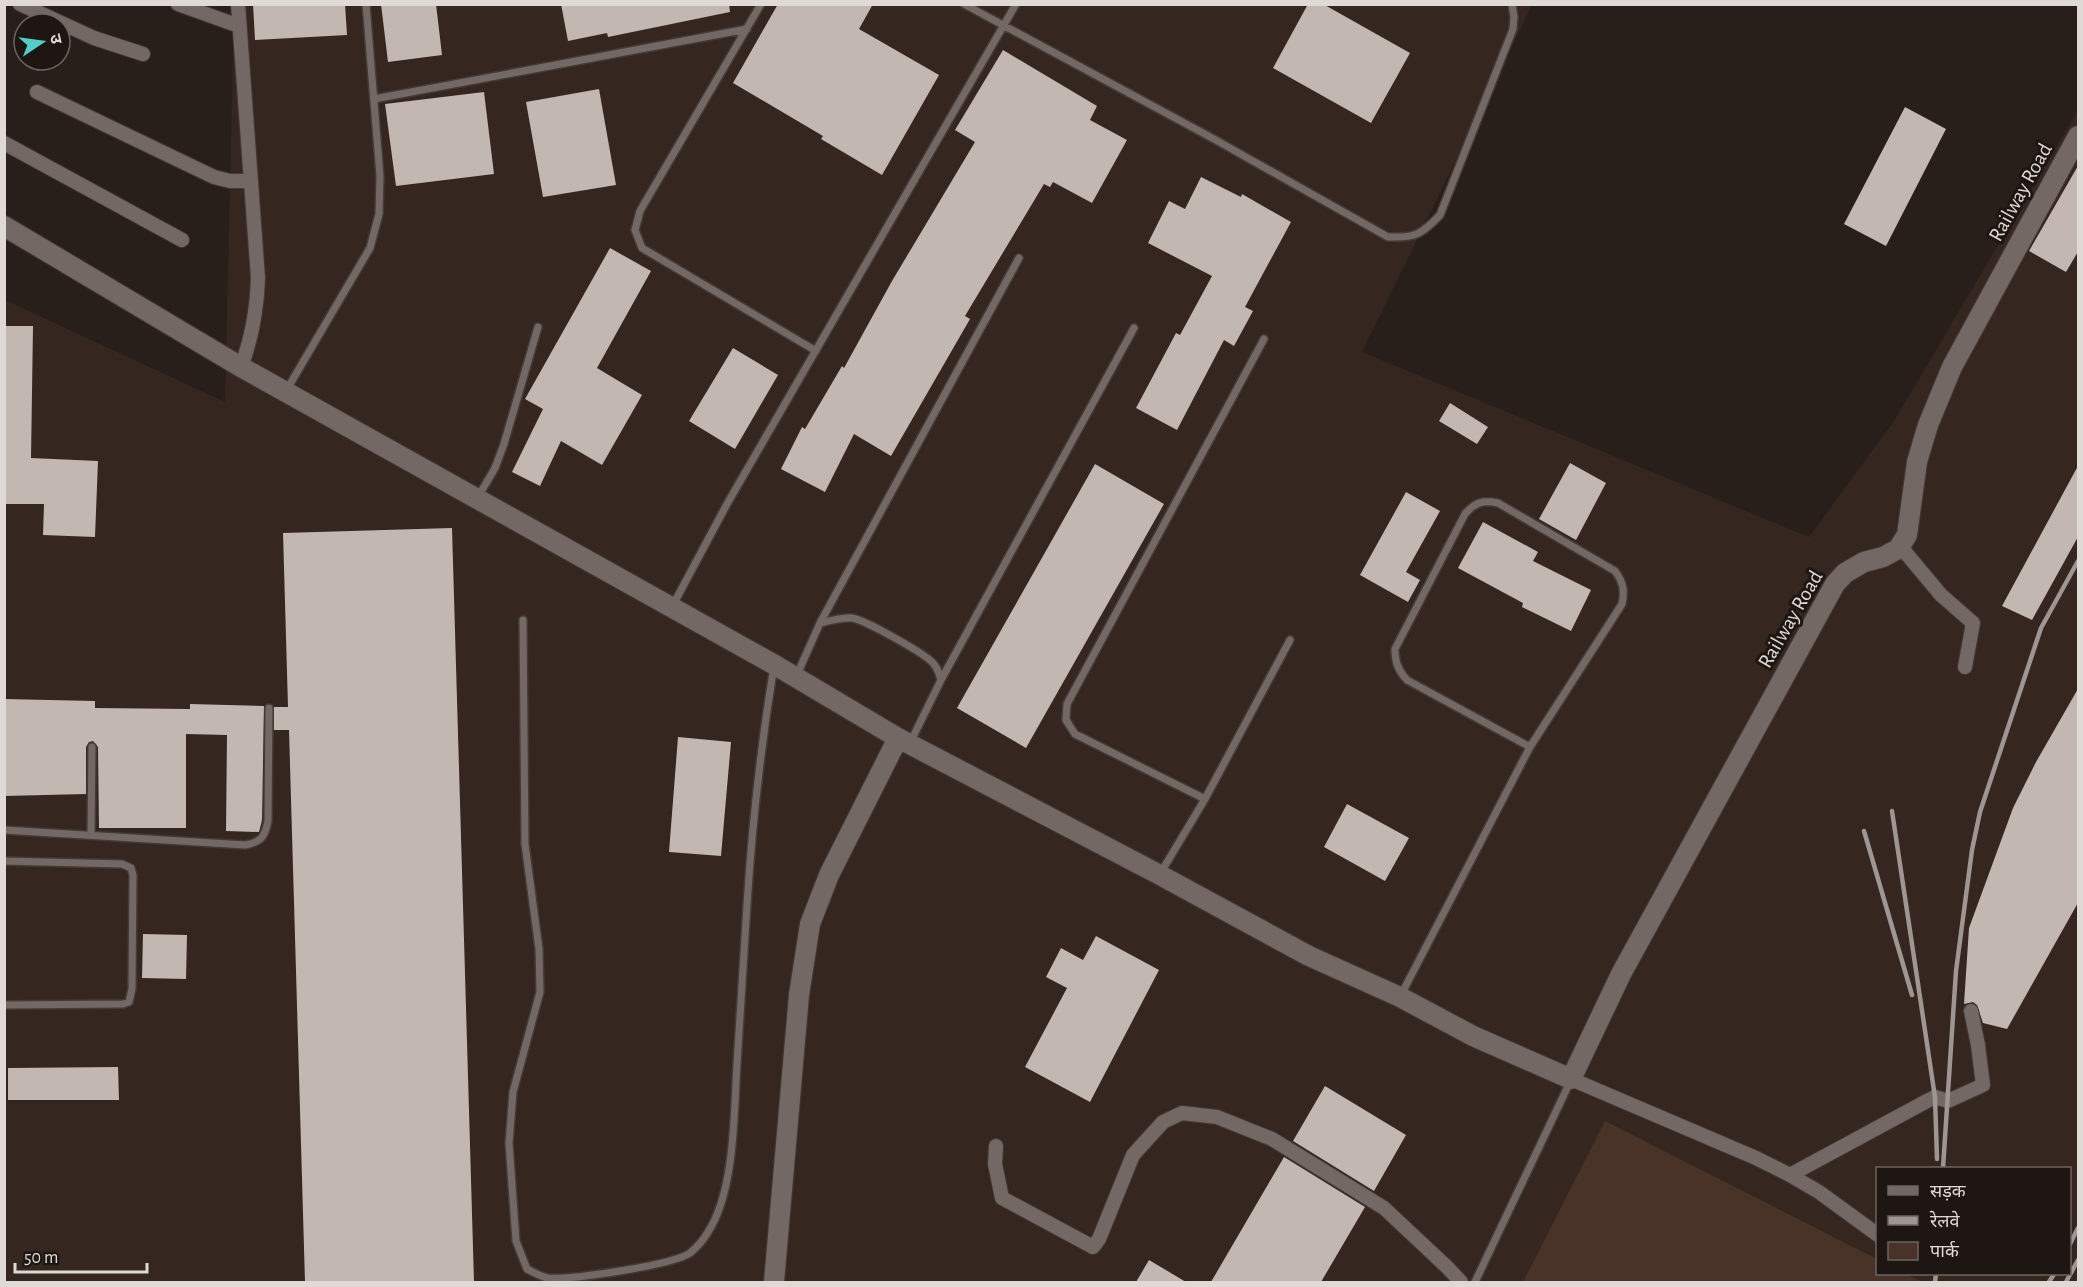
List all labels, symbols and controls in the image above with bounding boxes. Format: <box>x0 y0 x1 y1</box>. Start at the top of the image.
north arrow <box>12 12 72 72</box>
text: उ <box>47 32 65 46</box>
street label: Railway Road <box>1985 140 2056 245</box>
street label: Railway Road <box>1754 567 1827 672</box>
legend <box>1876 1167 2071 1275</box>
text: सड़क <box>1930 1183 1967 1201</box>
text: रेलवे <box>1929 1210 1961 1231</box>
scale bar <box>15 1236 147 1274</box>
text: पार्क <box>1930 1240 1960 1261</box>
text: 50 m <box>24 1249 58 1267</box>

